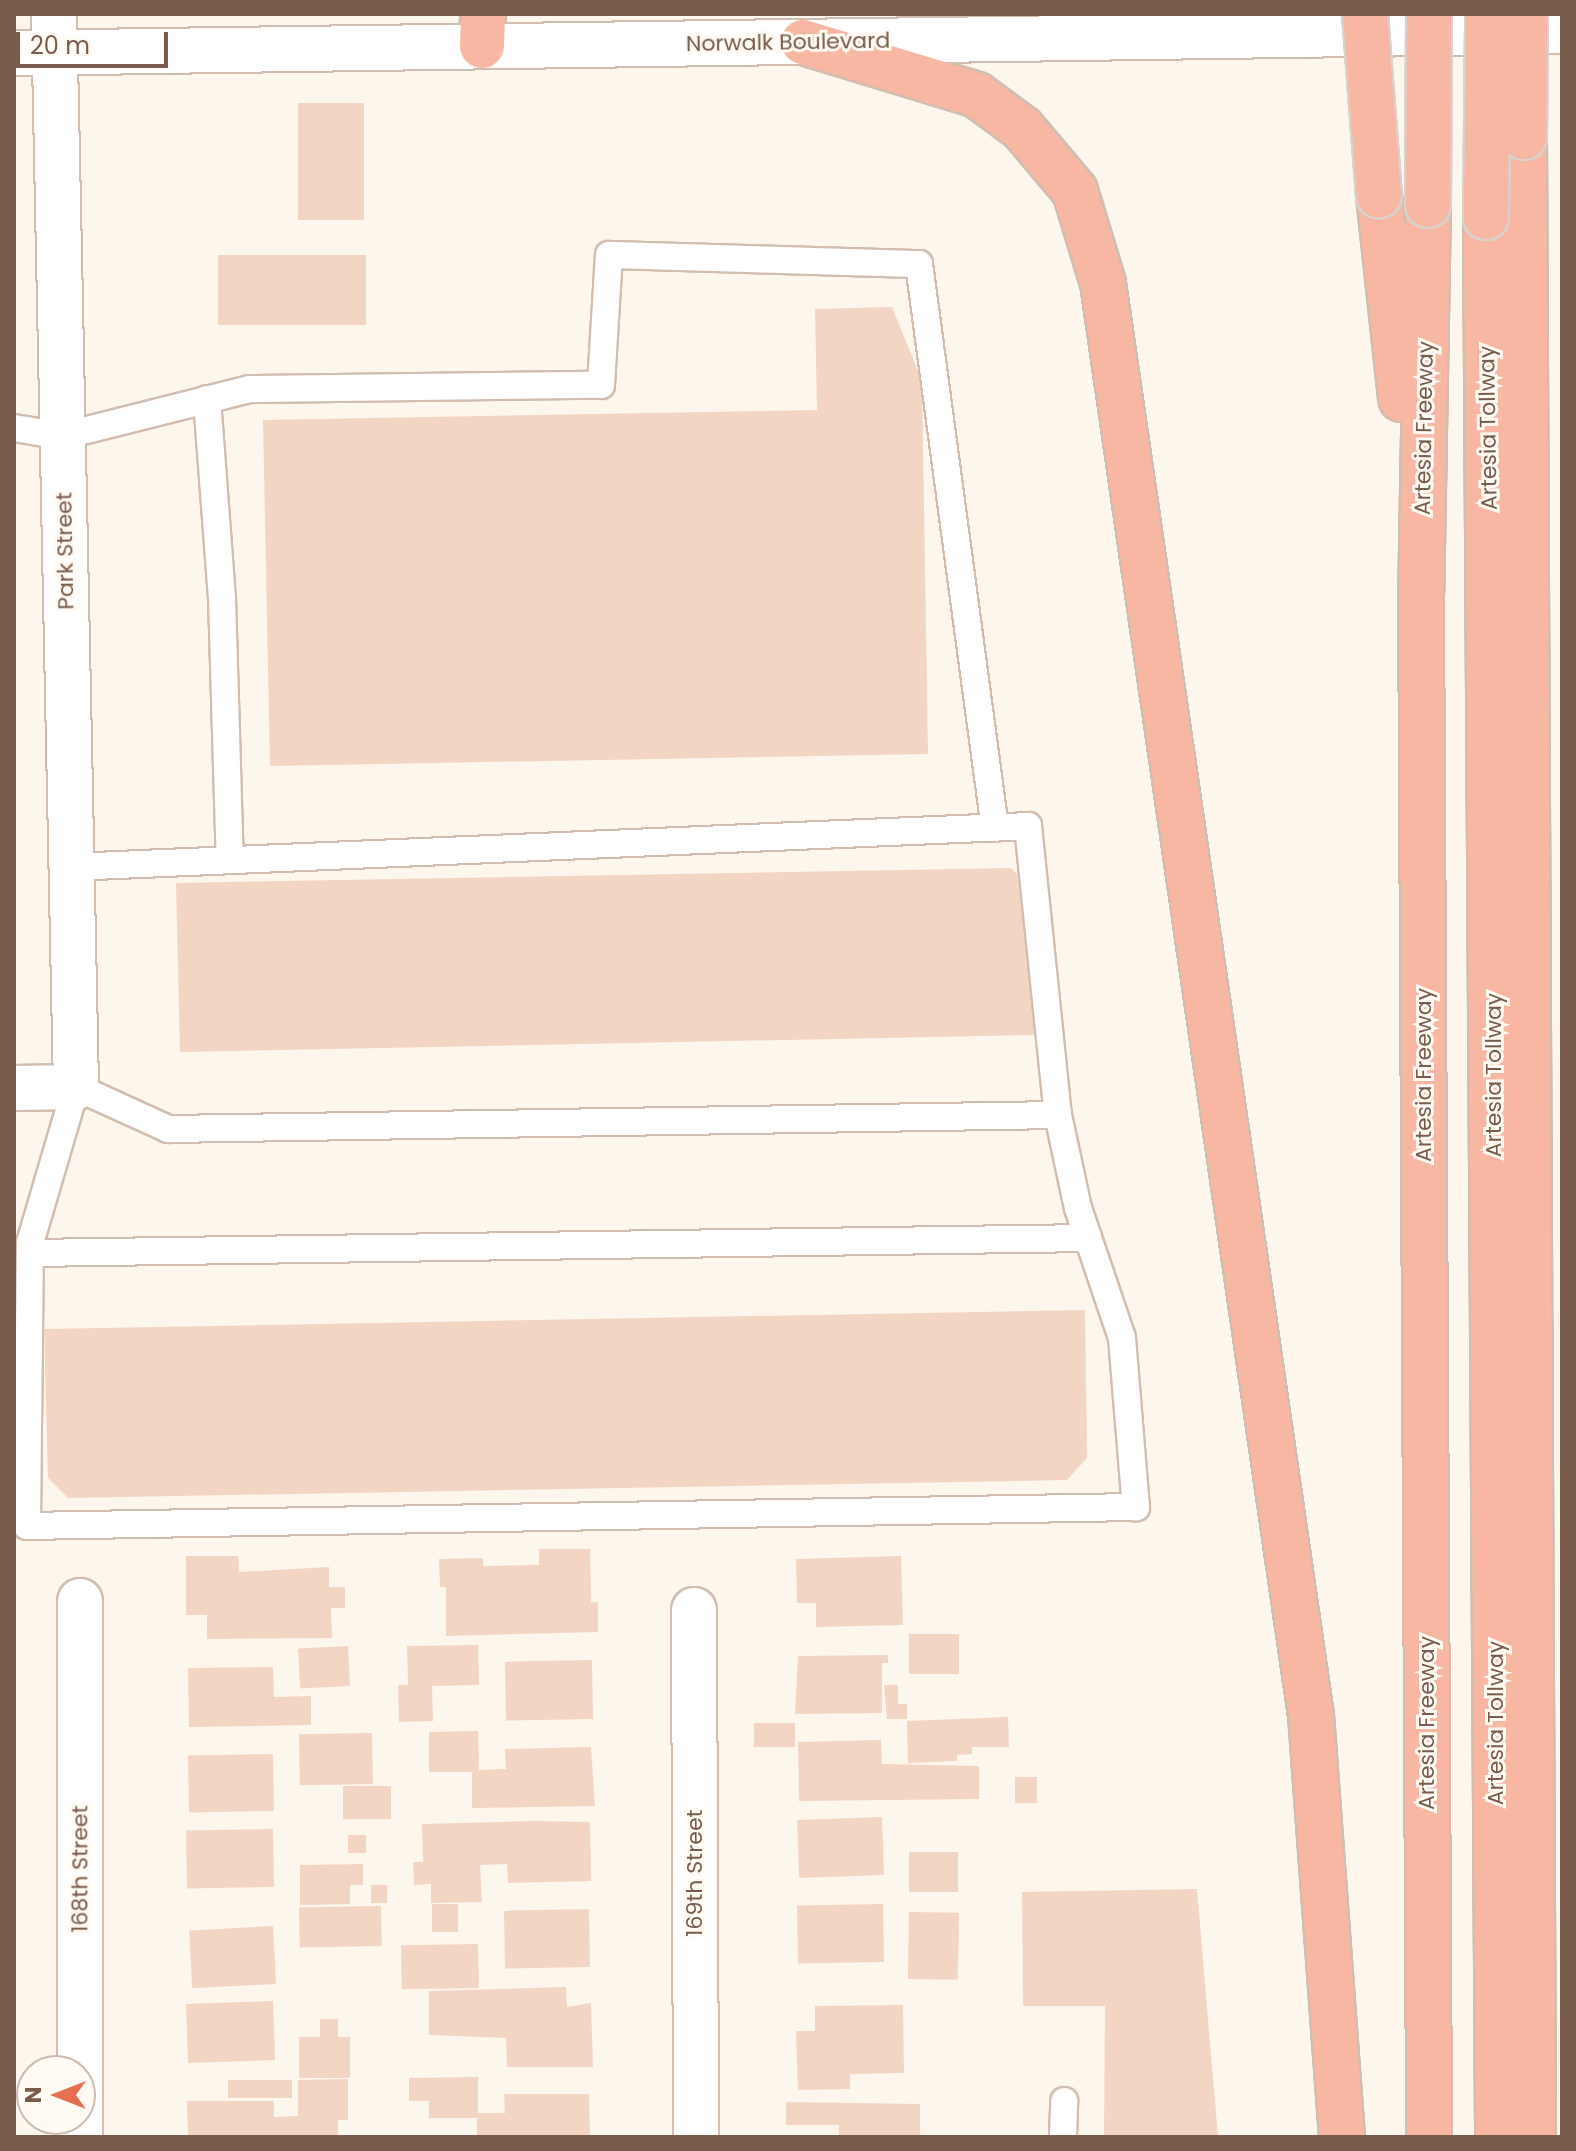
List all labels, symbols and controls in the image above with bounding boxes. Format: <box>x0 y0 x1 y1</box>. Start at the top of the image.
scale bar <box>20 16 172 66</box>
street label: Norwalk Boulevard <box>686 27 890 57</box>
text: 20 m <box>30 29 90 62</box>
street label: Artesia Freeway <box>1409 341 1439 515</box>
street label: Artesia Tollway <box>1473 346 1503 510</box>
street label: Park Street <box>51 492 79 610</box>
street label: Artesia Freeway <box>1411 988 1437 1162</box>
street label: Artesia Tollway <box>1481 993 1507 1157</box>
street label: Artesia Freeway <box>1414 1636 1440 1810</box>
street label: Artesia Tollway <box>1483 1641 1509 1805</box>
street label: 168th Street <box>67 1805 93 1933</box>
street label: 169th Street <box>682 1809 708 1937</box>
north arrow <box>16 2055 96 2135</box>
text: N <box>18 2087 49 2103</box>

